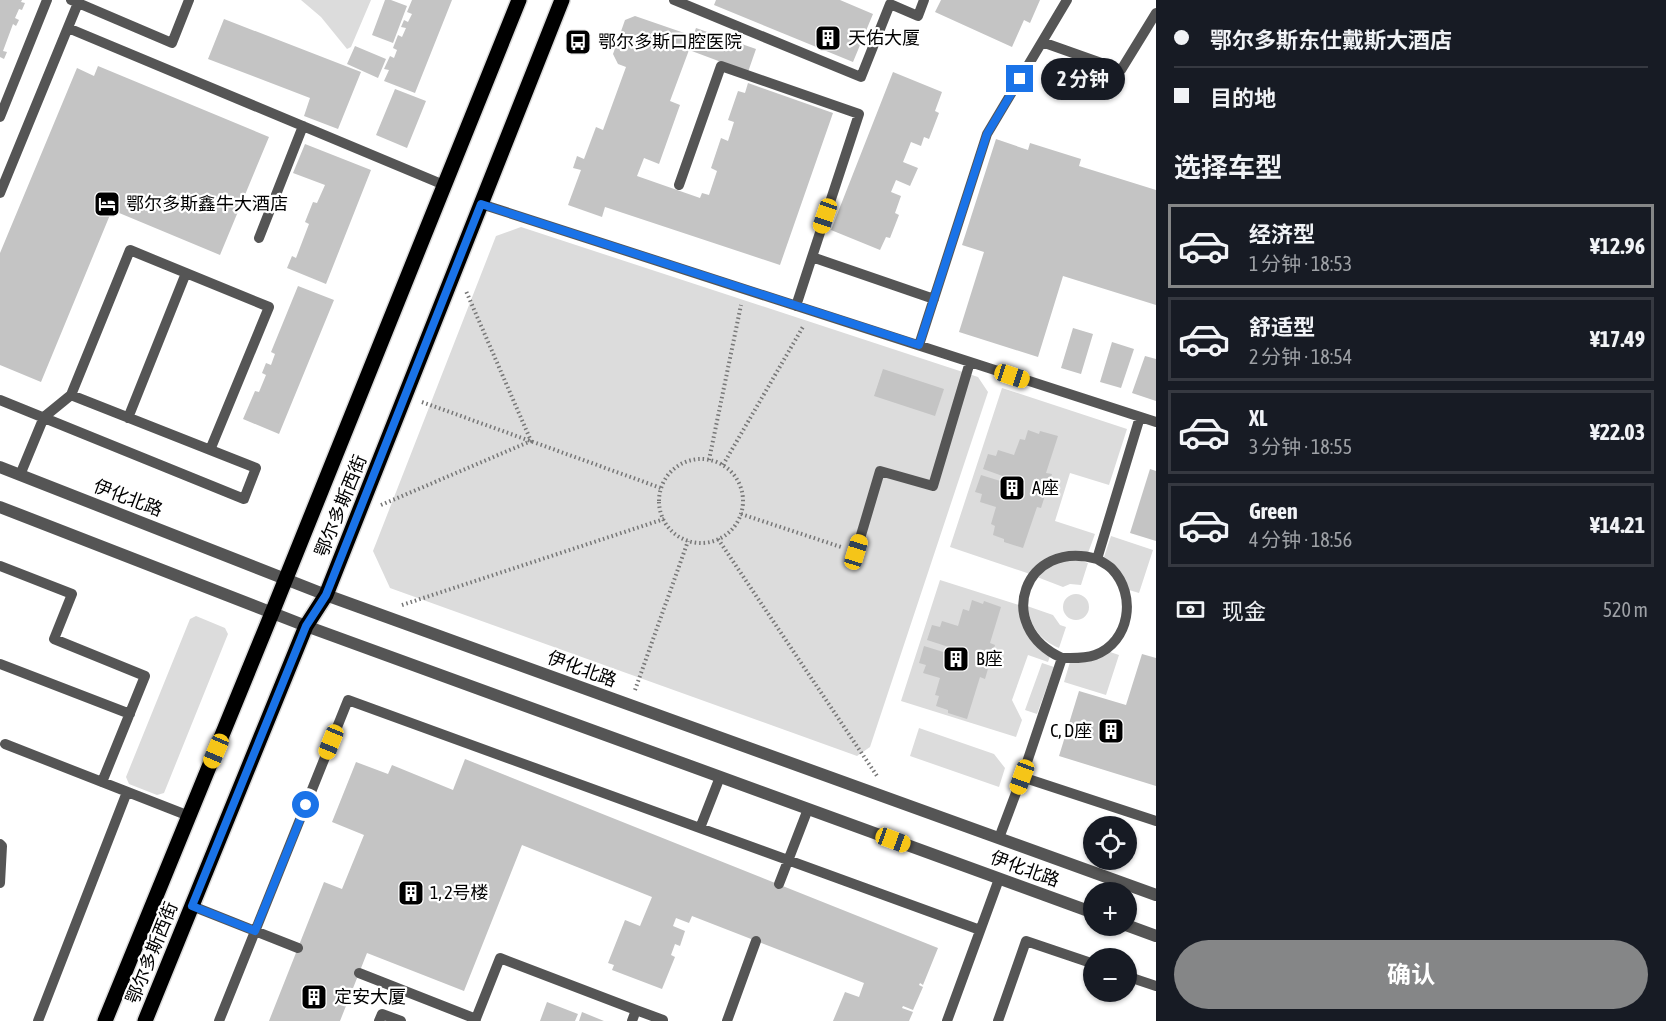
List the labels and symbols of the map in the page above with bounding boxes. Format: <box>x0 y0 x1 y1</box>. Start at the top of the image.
building icon: 天佑大厦 <box>813 23 843 53</box>
bus stop icon: 鄂尔多斯口腔医院 <box>563 27 593 57</box>
place label: 天佑大厦 <box>848 27 920 48</box>
place label: 鄂尔多斯口腔医院 <box>598 31 742 52</box>
callout: 2 分钟 <box>1041 58 1125 100</box>
route end <box>1006 65 1033 92</box>
hotel icon: 鄂尔多斯鑫牛大酒店 <box>92 189 122 219</box>
place label: 鄂尔多斯鑫牛大酒店 <box>126 193 288 214</box>
car <box>811 196 839 236</box>
car <box>992 362 1032 390</box>
street label: 鄂尔多斯西街 <box>311 452 371 560</box>
building icon: A座 <box>997 473 1027 503</box>
street label: 伊化北路 <box>91 475 166 520</box>
place label: A座 <box>1032 477 1059 498</box>
car <box>842 532 870 572</box>
building icon: B座 <box>941 644 971 674</box>
street label: 伊化北路 <box>545 646 620 691</box>
place label: B座 <box>976 648 1003 669</box>
building icon: C, D座 <box>1096 716 1126 746</box>
place label: C, D座 <box>1050 720 1092 741</box>
car <box>316 722 346 762</box>
car <box>201 731 231 771</box>
car <box>1007 757 1037 797</box>
route start <box>292 791 319 818</box>
car <box>873 825 913 855</box>
street label: 伊化北路 <box>988 846 1063 891</box>
building icon: 1, 2号楼 <box>396 878 426 908</box>
place label: 1, 2号楼 <box>430 882 489 903</box>
street label: 鄂尔多斯西街 <box>122 899 182 1007</box>
building icon: 定安大厦 <box>299 982 329 1012</box>
place label: 定安大厦 <box>334 986 406 1007</box>

